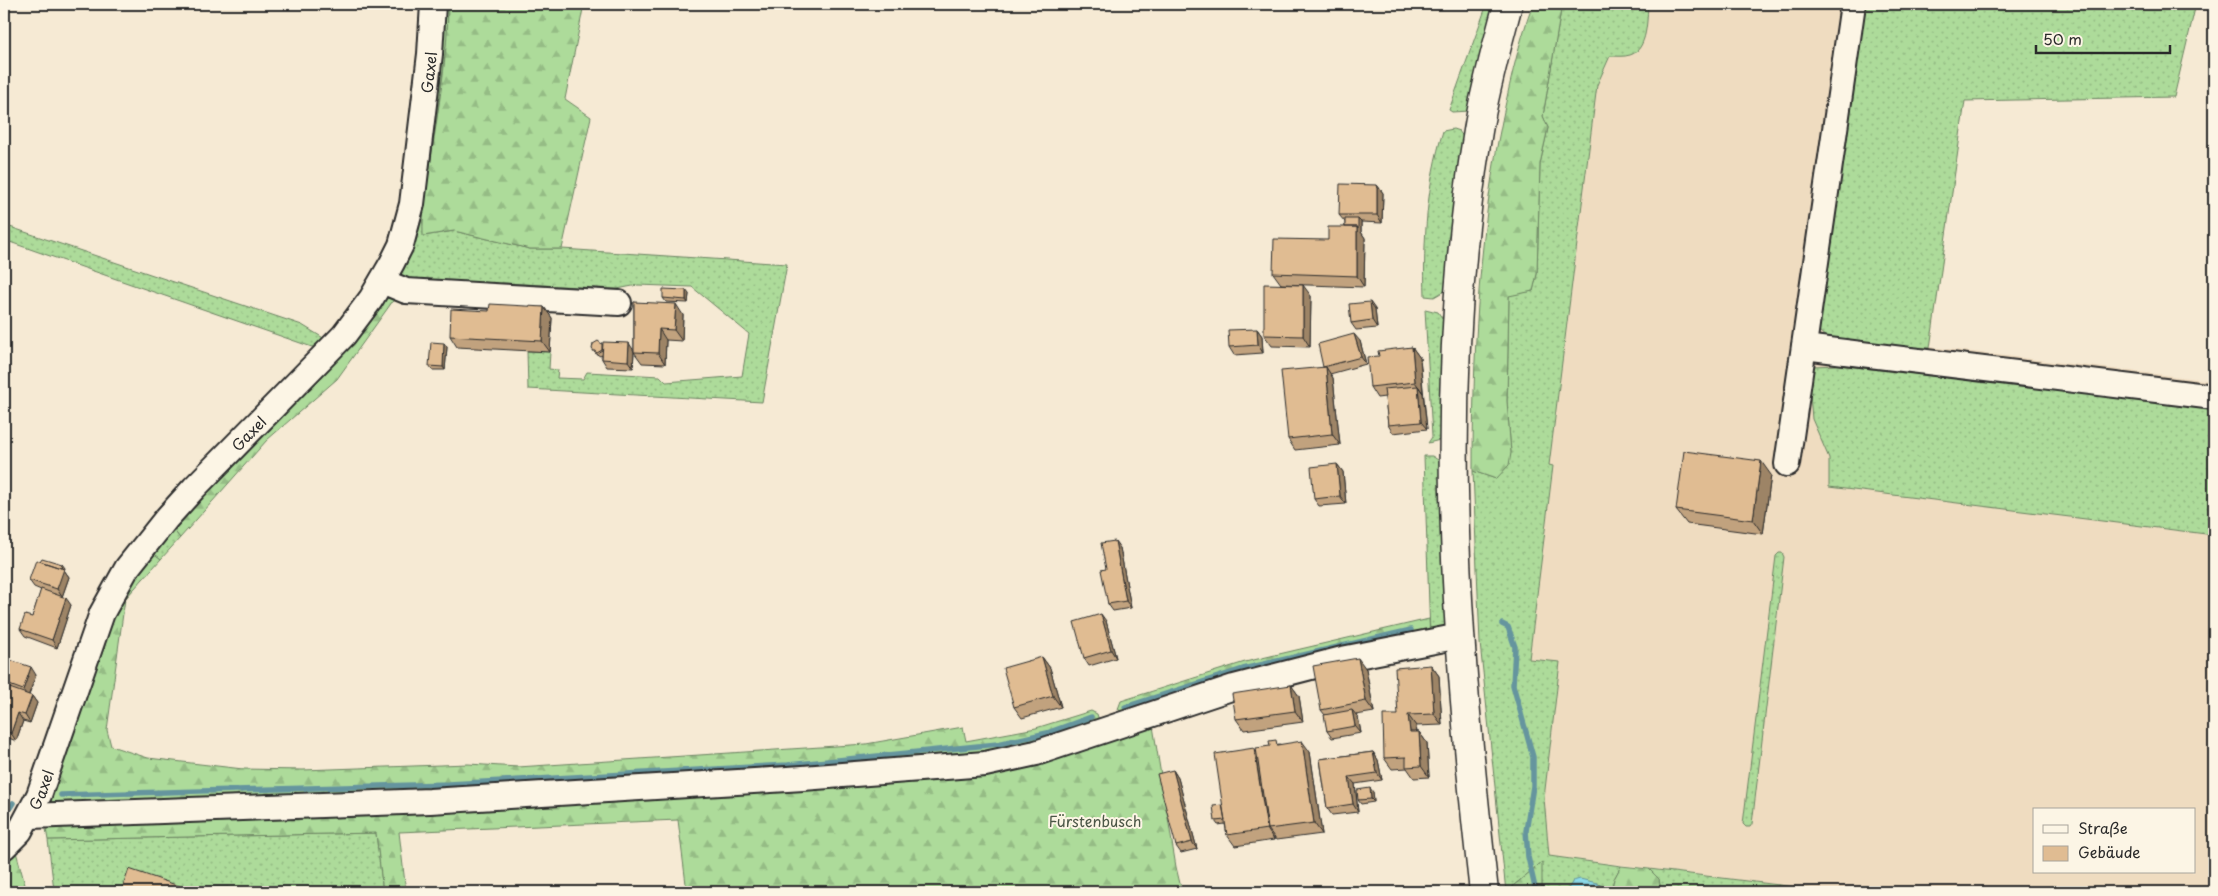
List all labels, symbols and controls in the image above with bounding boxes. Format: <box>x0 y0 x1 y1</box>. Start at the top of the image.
scale bar <box>2036 22 2169 54</box>
text: 50 m <box>2043 27 2082 50</box>
street label: Gaxel <box>414 51 442 94</box>
street label: Gaxel <box>225 410 271 456</box>
street label: Gaxel <box>22 766 58 814</box>
legend <box>2033 808 2196 874</box>
park label: Fürstenbusch <box>1049 809 1142 832</box>
text: Straße <box>2078 816 2128 839</box>
text: Gebäude <box>2078 840 2140 863</box>

